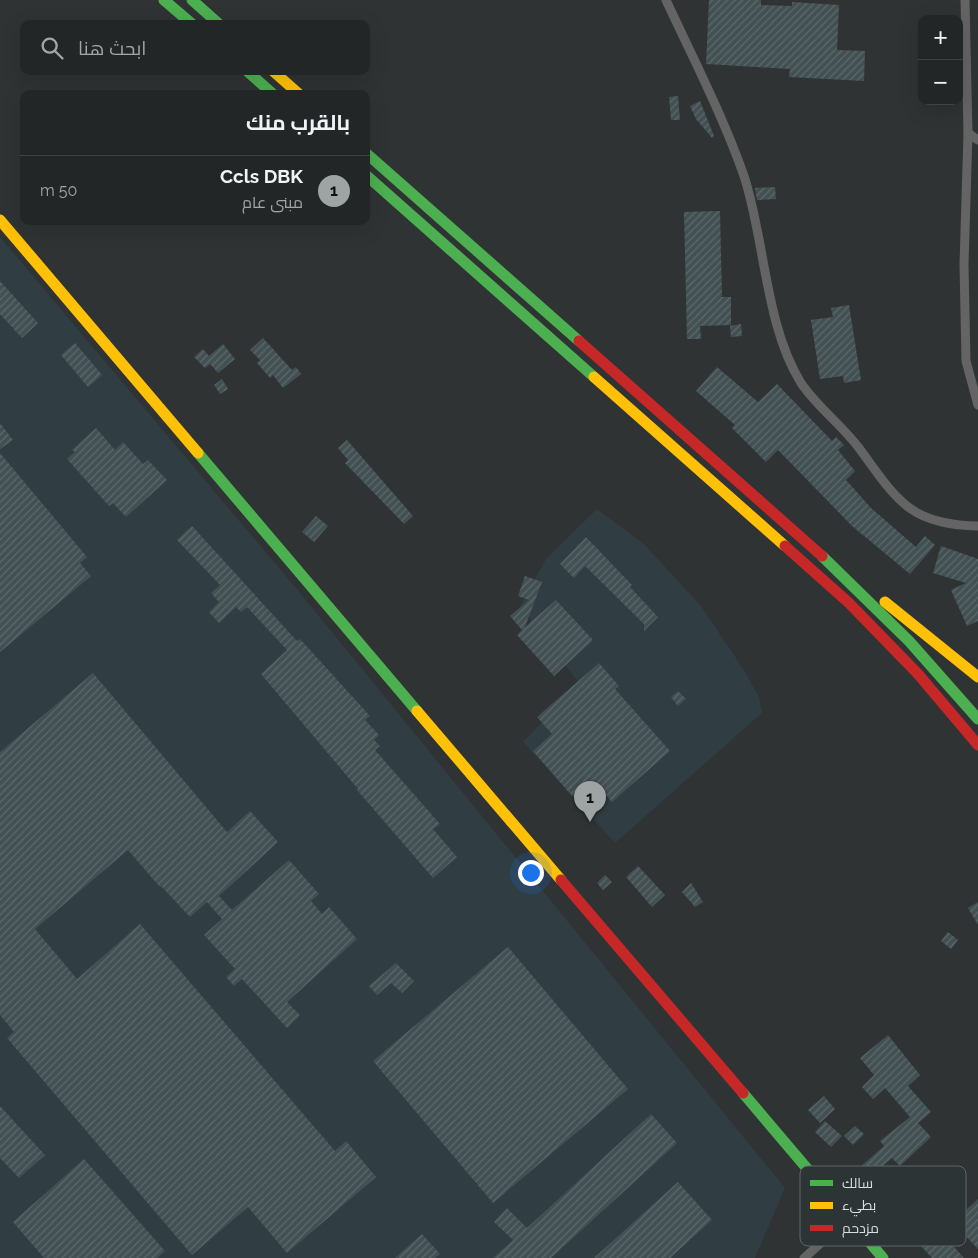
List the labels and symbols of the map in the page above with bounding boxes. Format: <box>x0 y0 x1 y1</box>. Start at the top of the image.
pin: 1 <box>574 781 606 822</box>
your location <box>518 860 544 886</box>
legend <box>800 1166 966 1246</box>
text: سالك <box>842 1175 873 1191</box>
text: بطيء <box>842 1197 876 1217</box>
text: مزدحم <box>842 1220 879 1238</box>

